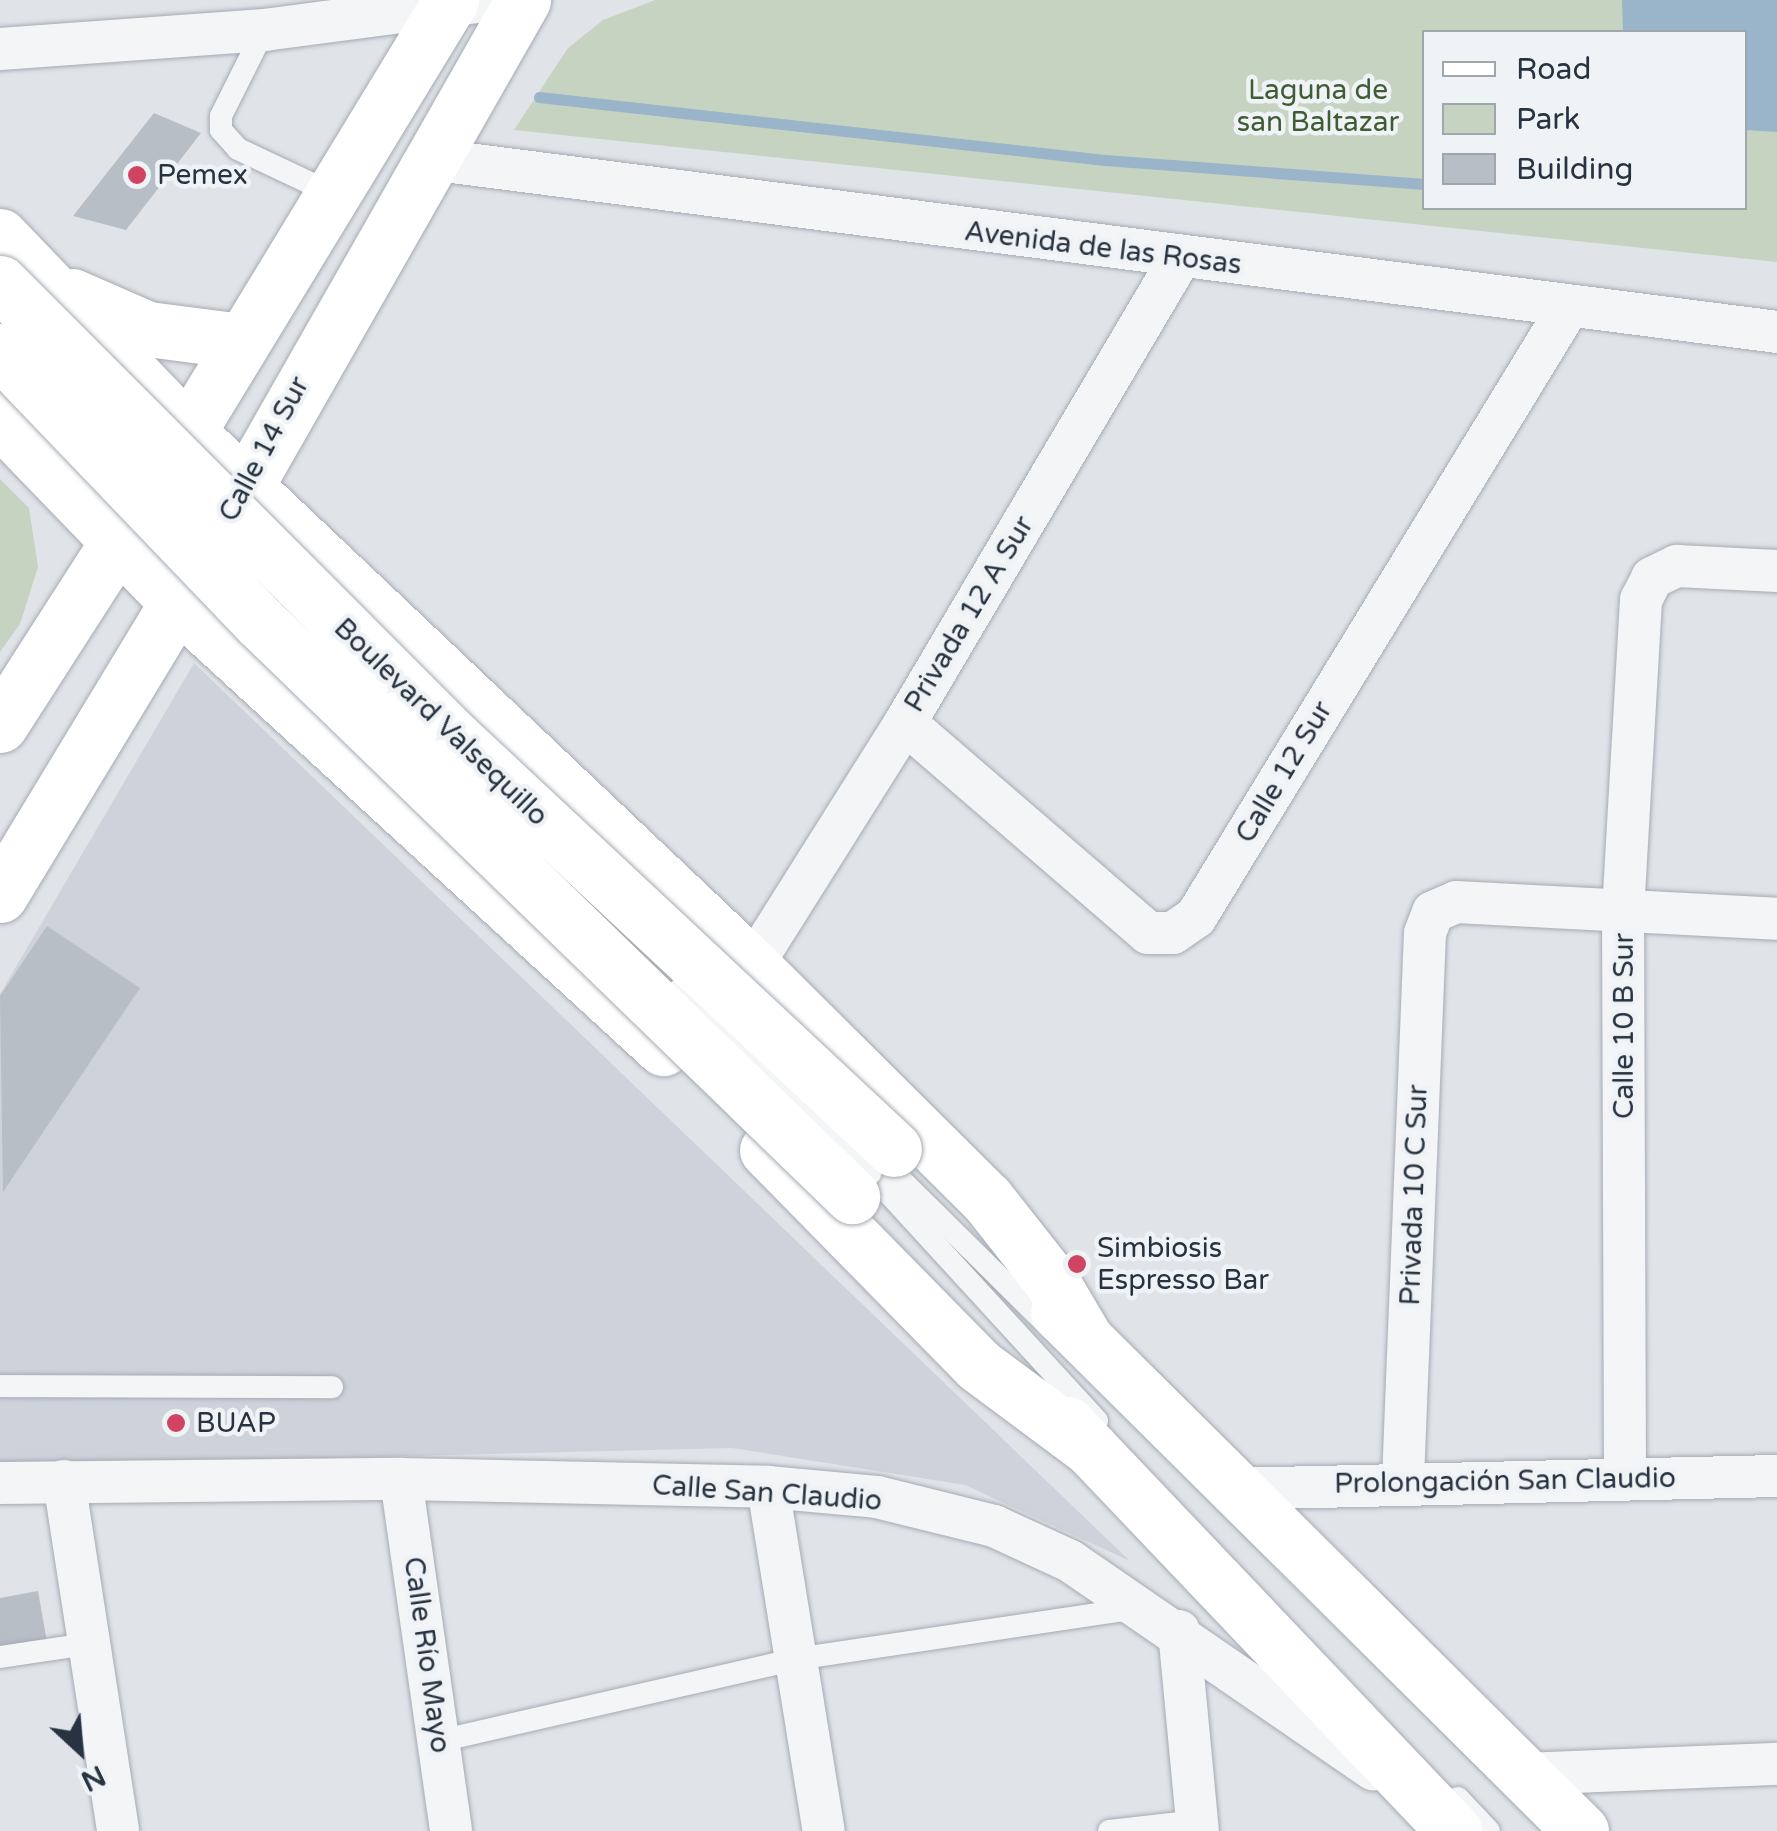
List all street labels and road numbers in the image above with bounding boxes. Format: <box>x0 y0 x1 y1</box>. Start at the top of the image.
street label: Avenida de las Rosas <box>963 214 1243 282</box>
street label: Calle 14 Sur <box>212 371 316 527</box>
street label: Privada 12 A Sur <box>897 510 1041 718</box>
street label: Boulevard Valsequillo <box>327 611 555 833</box>
street label: Calle 12 Sur <box>1229 695 1339 849</box>
street label: Calle 10 B Sur <box>1607 933 1641 1119</box>
street label: Privada 10 C Sur <box>1393 1084 1435 1306</box>
street label: Prolongación San Claudio <box>1334 1461 1676 1501</box>
street label: Calle San Claudio <box>651 1468 883 1518</box>
street label: Calle Río Mayo <box>397 1555 457 1755</box>

